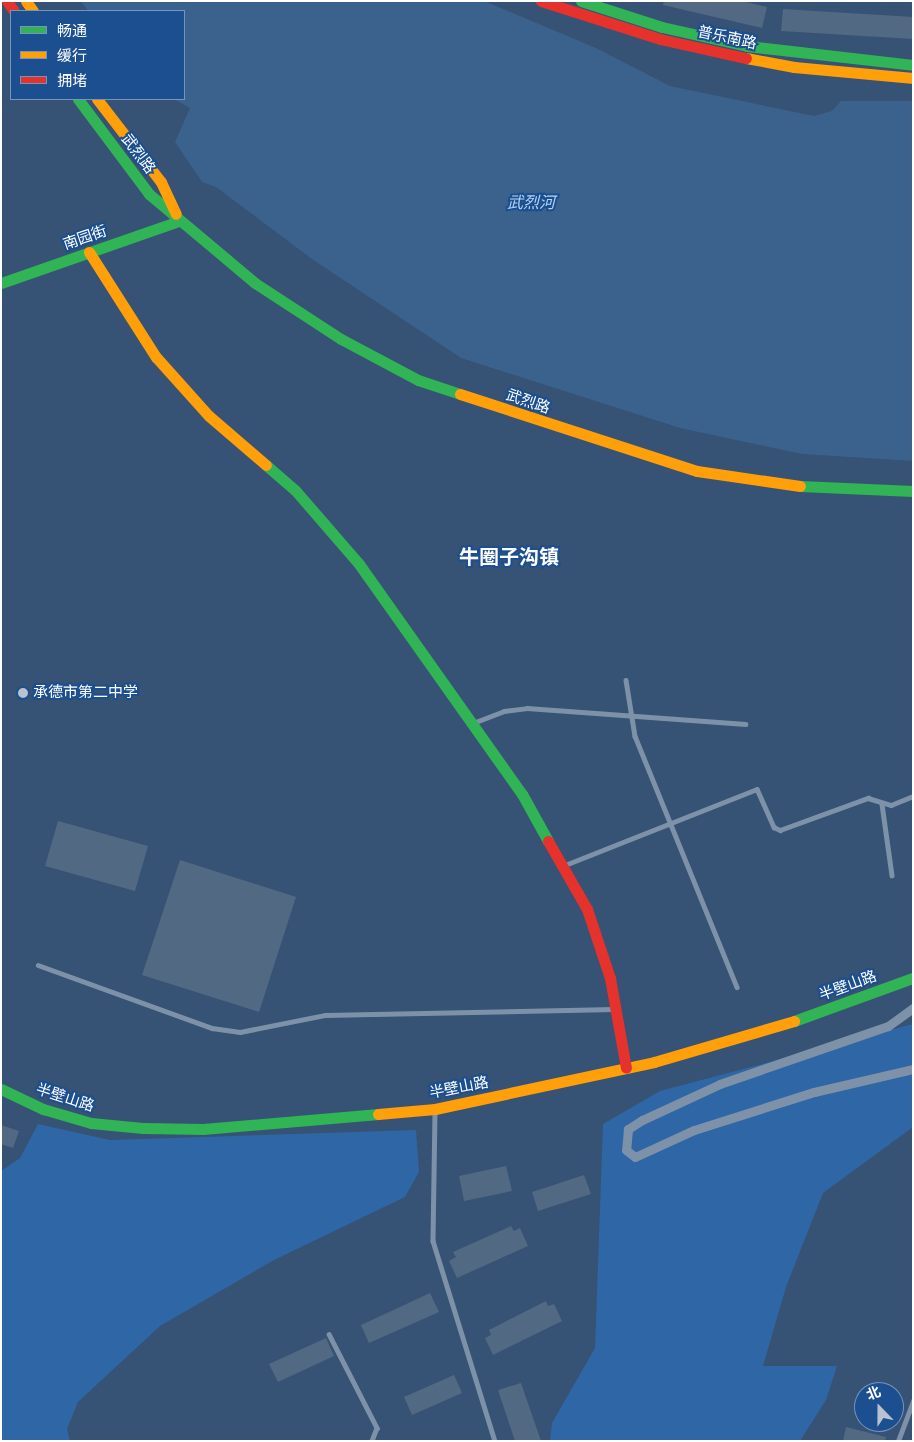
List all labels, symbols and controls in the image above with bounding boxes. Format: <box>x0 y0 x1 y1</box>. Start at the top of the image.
legend <box>10 10 185 100</box>
text: 畅通 <box>57 22 87 40</box>
street label: 普乐南路 <box>696 23 758 53</box>
text: 缓行 <box>57 47 87 65</box>
text: 拥堵 <box>57 72 87 90</box>
street label: 武烈路 <box>117 131 159 177</box>
water label: 武烈河 <box>507 193 555 213</box>
street label: 南园街 <box>61 222 109 254</box>
street label: 武烈路 <box>504 386 552 418</box>
district label: 牛圈子沟镇 <box>459 546 559 570</box>
place label: 承德市第二中学 <box>33 684 138 702</box>
marker: 承德市第二中学 <box>17 687 29 699</box>
street label: 半壁山路 <box>817 967 879 1005</box>
street label: 半壁山路 <box>428 1073 490 1103</box>
street label: 半壁山路 <box>34 1080 96 1116</box>
north arrow <box>854 1382 904 1432</box>
text: 北 <box>864 1383 883 1404</box>

